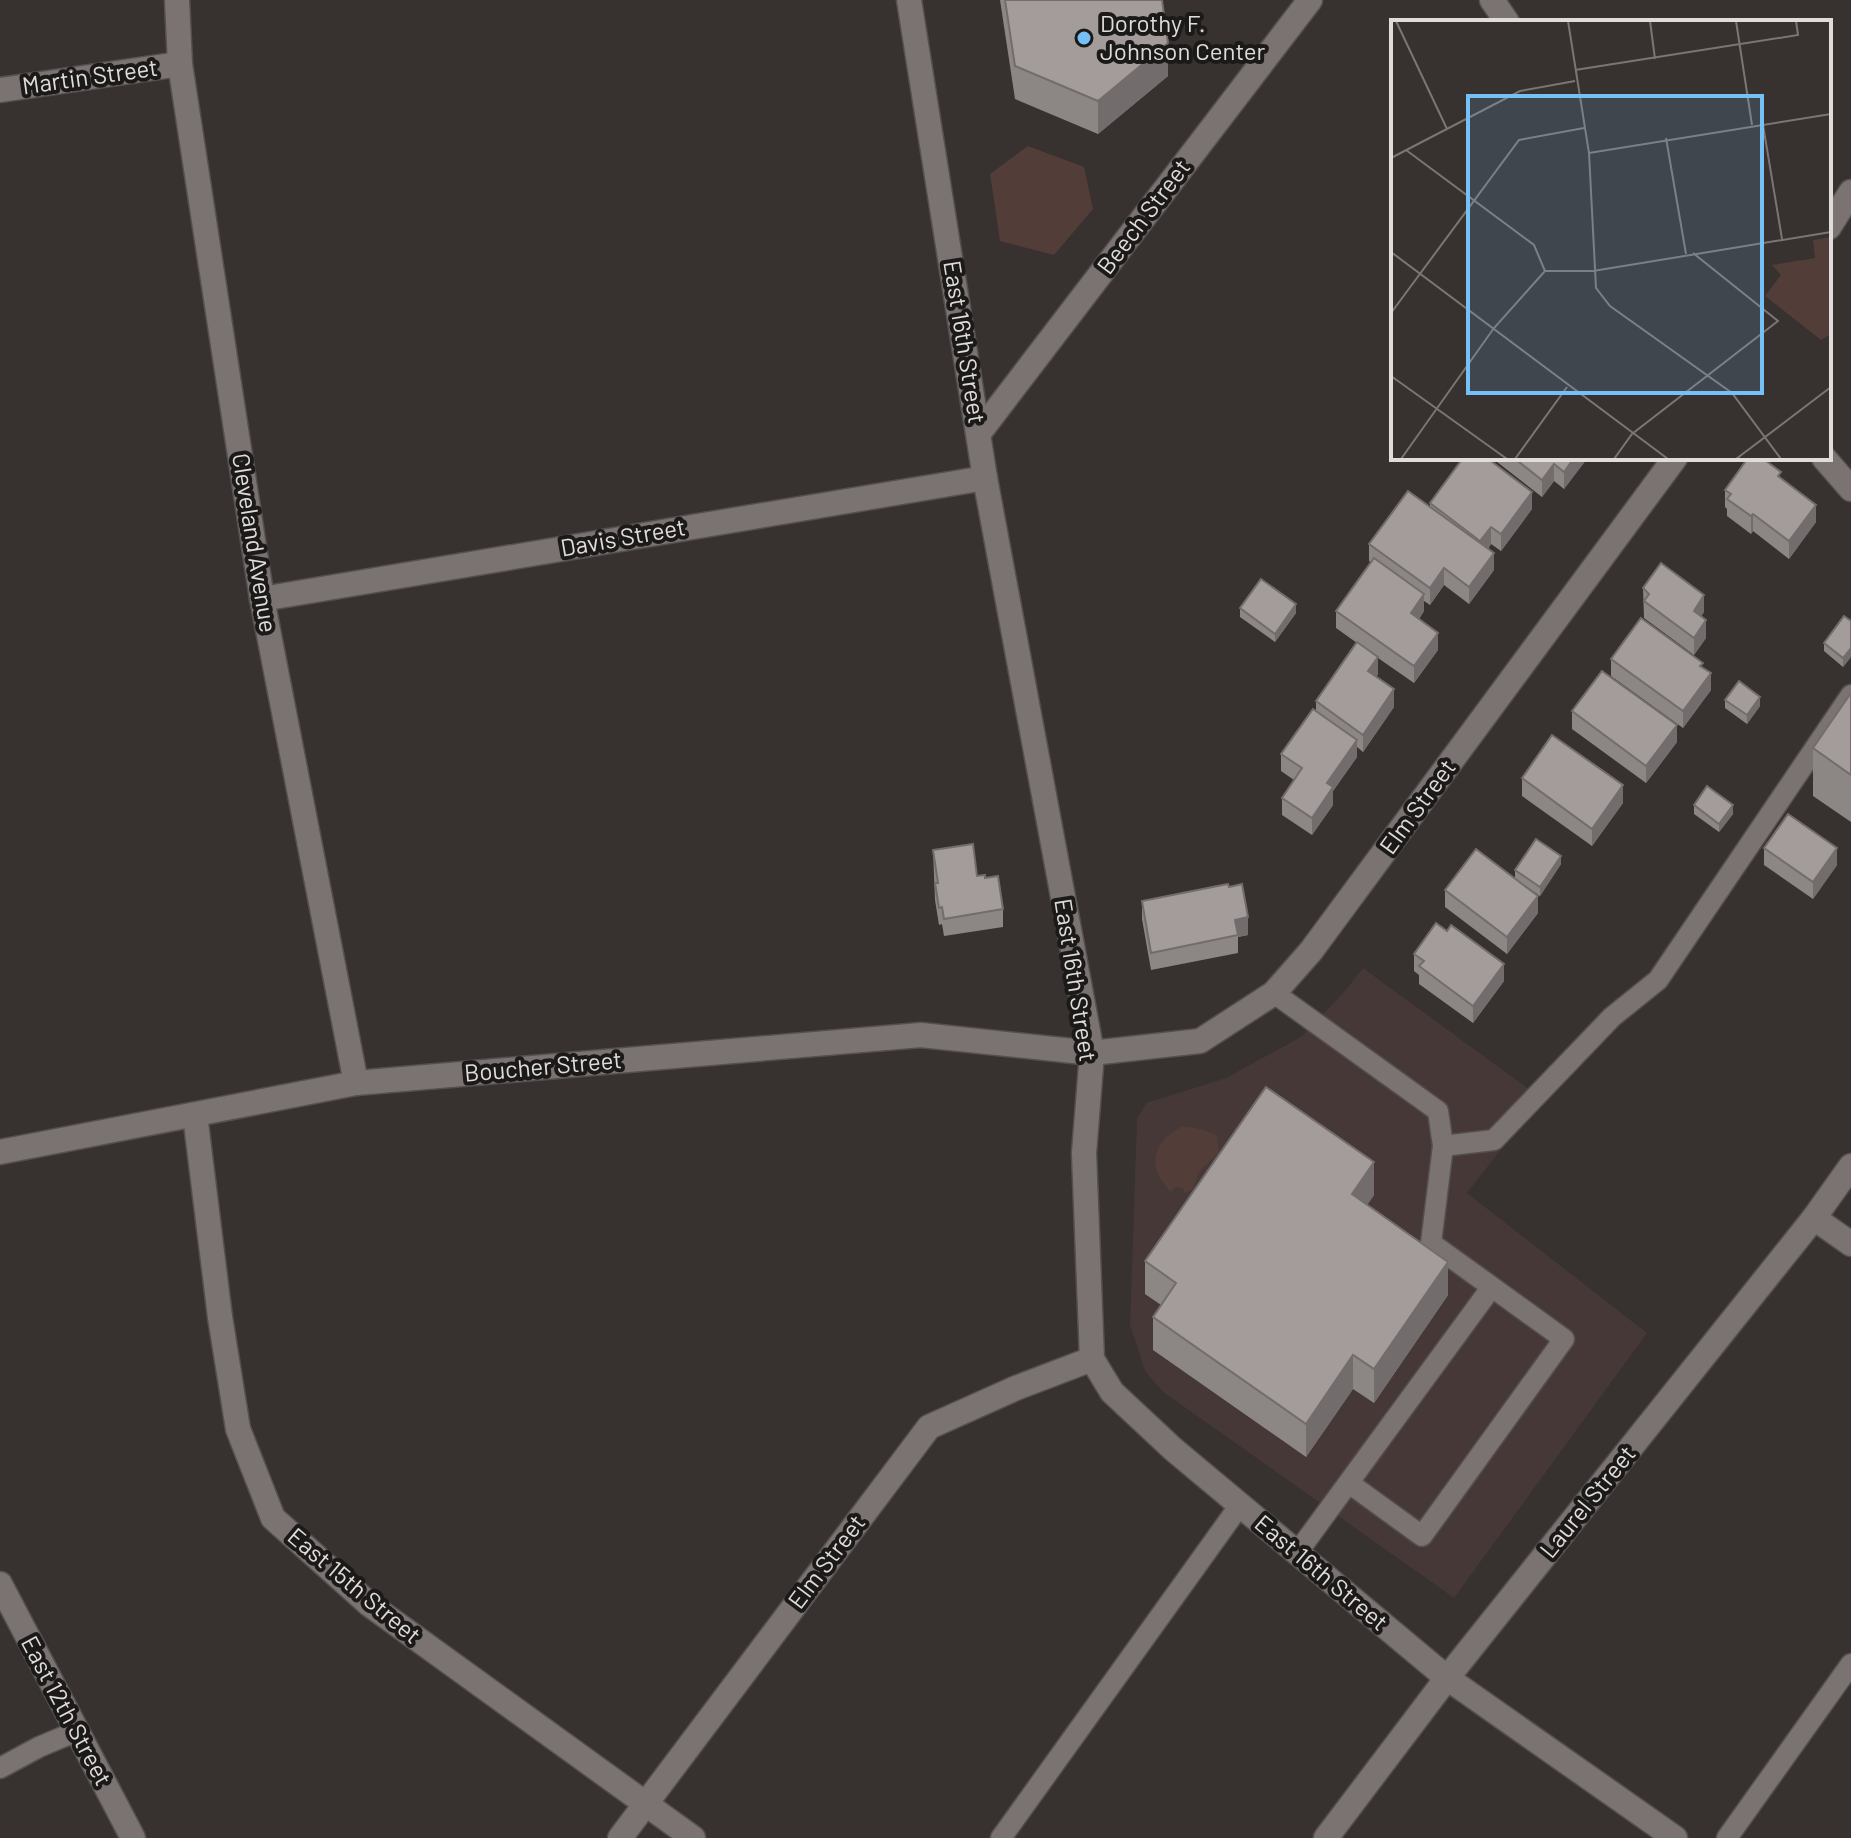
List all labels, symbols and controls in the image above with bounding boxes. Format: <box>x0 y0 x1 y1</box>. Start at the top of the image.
place label: Dorothy F. Johnson Center <box>1100 8 1266 65</box>
inset map <box>1391 20 1831 460</box>
marker: Dorothy F. Johnson Center <box>1075 29 1093 47</box>
street label: Martin Street <box>20 52 159 99</box>
street label: Beech Street <box>1090 153 1195 279</box>
street label: East 16th Street <box>938 258 993 425</box>
street label: Cleveland Avenue <box>227 451 284 634</box>
street label: Davis Street <box>558 511 687 562</box>
street label: Elm Street <box>1373 753 1461 859</box>
street label: East 16th Street <box>1049 896 1104 1063</box>
street label: Boucher Street <box>463 1044 623 1087</box>
street label: Laurel Street <box>1533 1439 1641 1563</box>
street label: Elm Street <box>781 1508 871 1614</box>
street label: East 16th Street <box>1250 1508 1394 1636</box>
street label: East 15th Street <box>283 1521 427 1649</box>
street label: East 12th Street <box>16 1631 119 1790</box>

